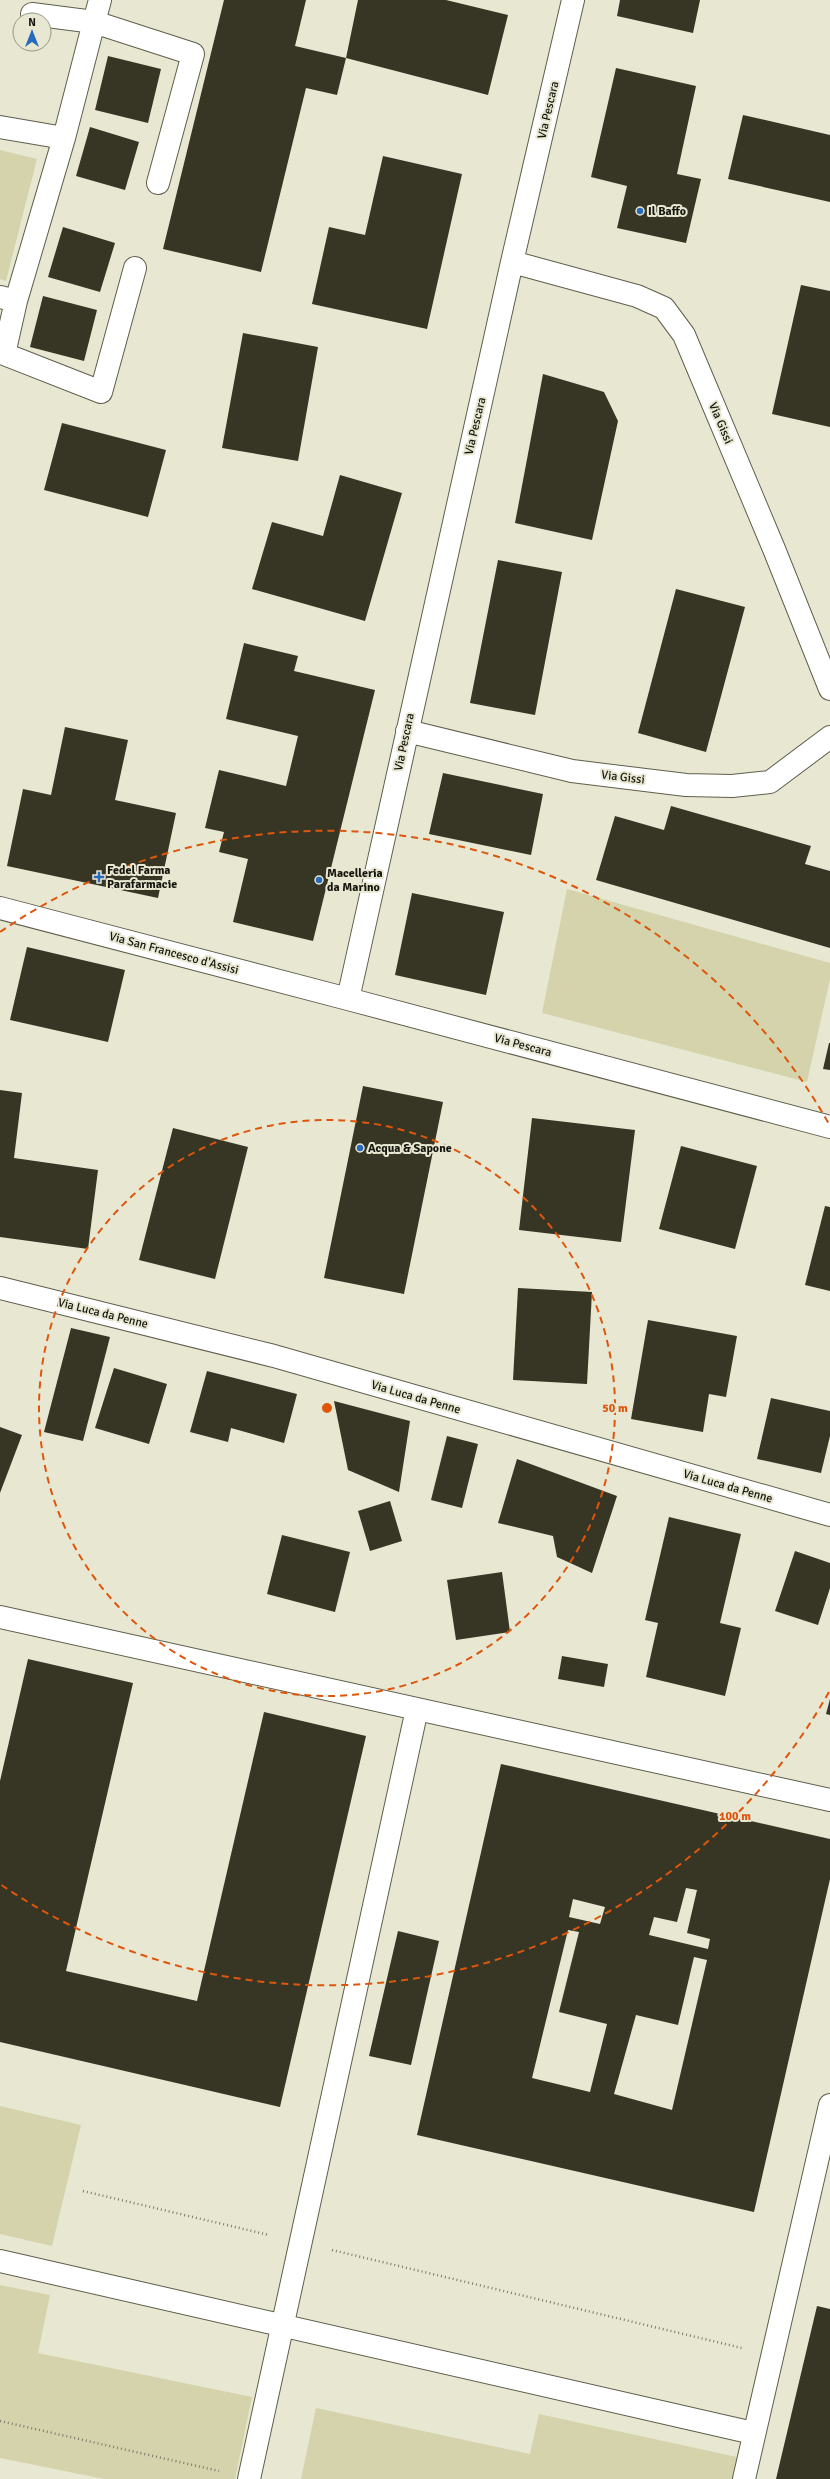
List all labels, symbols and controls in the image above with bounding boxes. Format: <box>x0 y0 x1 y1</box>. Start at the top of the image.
north arrow <box>12 12 52 52</box>
text: N <box>28 16 36 29</box>
street label: Via Pescara <box>535 80 562 140</box>
place label: Il Baffo <box>648 204 686 219</box>
marker: Il Baffo <box>635 206 645 216</box>
street label: Via Pescara <box>462 396 489 456</box>
street label: Via Gissi <box>705 400 736 446</box>
street label: Via Pescara <box>391 712 418 772</box>
street label: Via Gissi <box>600 767 646 788</box>
place label: Fedel Farma Parafarmacie <box>107 863 177 892</box>
place label: Macelleria da Marino <box>327 866 383 895</box>
marker: Fedel Farma Parafarmacie <box>94 872 104 882</box>
marker: Macelleria da Marino <box>314 875 324 885</box>
street label: Via San Francesco d'Assisi <box>107 929 240 978</box>
street label: Via Pescara <box>493 1031 553 1060</box>
place label: Acqua & Sapone <box>368 1141 452 1156</box>
marker: Acqua & Sapone <box>355 1143 365 1153</box>
street label: Via Luca da Penne <box>56 1295 150 1332</box>
street label: Via Luca da Penne <box>369 1378 462 1417</box>
centre of rings <box>320 1401 334 1415</box>
text: 50 m <box>602 1401 628 1416</box>
street label: Via Luca da Penne <box>681 1467 774 1506</box>
text: 100 m <box>719 1809 751 1824</box>

